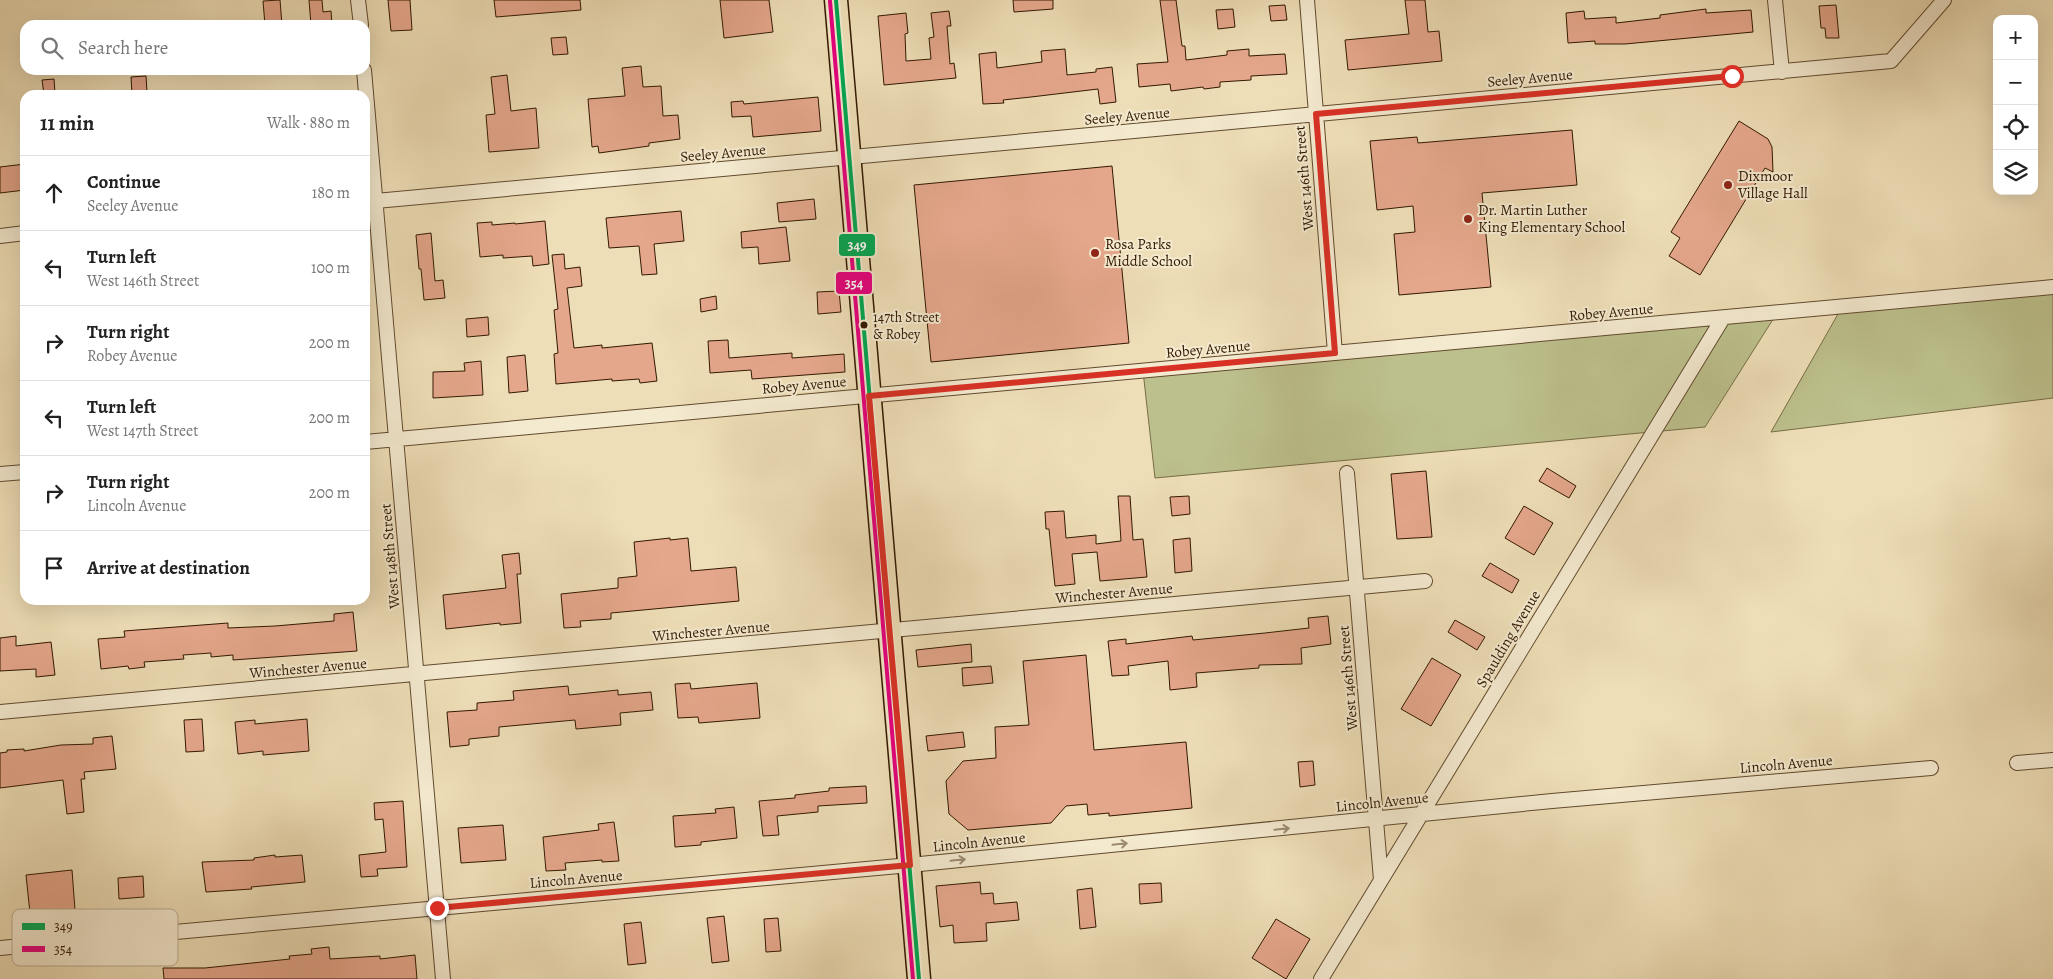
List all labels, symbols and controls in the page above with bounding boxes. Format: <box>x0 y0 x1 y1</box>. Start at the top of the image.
map controls <box>1993 15 2038 195</box>
button: + <box>1993 15 2038 60</box>
search box <box>20 20 370 75</box>
icon: search <box>38 34 66 62</box>
text: Search here <box>78 35 168 61</box>
button: − <box>1993 60 2038 105</box>
street label: Seeley Avenue <box>1486 64 1574 92</box>
route start <box>1721 65 1744 88</box>
street label: Seeley Avenue <box>1083 102 1171 130</box>
button: locate <box>1993 105 2038 150</box>
text: 11 min <box>40 109 94 137</box>
text: Walk · 880 m <box>267 112 350 134</box>
street label: West 146th Street <box>1289 125 1319 232</box>
street label: Seeley Avenue <box>679 139 767 167</box>
button: layers <box>1993 150 2038 195</box>
place label: Dixmoor Village Hall <box>1737 166 1808 203</box>
text: Continue <box>87 169 161 195</box>
icon: ahead <box>40 179 68 207</box>
marker: Dixmoor Village Hall <box>1722 179 1734 191</box>
text: 180 m <box>312 182 350 204</box>
text: Seeley Avenue <box>87 195 179 217</box>
place label: Dr. Martin Luther King Elementary School <box>1478 200 1626 237</box>
marker: Dr. Martin Luther King Elementary School <box>1462 213 1474 225</box>
line badge: 349 <box>838 233 876 257</box>
place label: Rosa Parks Middle School <box>1105 234 1192 271</box>
text: 349 <box>847 236 867 255</box>
text: Turn left <box>87 244 156 270</box>
marker: Rosa Parks Middle School <box>1089 247 1101 259</box>
icon: left <box>40 254 68 282</box>
text: 100 m <box>311 257 350 279</box>
text: West 146th Street <box>87 270 199 292</box>
line badge: 354 <box>835 271 873 295</box>
text: 354 <box>845 274 864 293</box>
street label: Robey Avenue <box>1568 298 1654 326</box>
place label: 147th Street & Robey <box>873 308 940 344</box>
text: Turn right <box>87 319 169 345</box>
marker: 147th Street & Robey <box>859 320 869 330</box>
icon: right <box>40 329 68 357</box>
text: 200 m <box>309 332 350 354</box>
street label: Robey Avenue <box>1165 335 1251 363</box>
text: Robey Avenue <box>87 345 178 367</box>
street label: Robey Avenue <box>761 371 847 399</box>
text: Turn left <box>87 394 156 420</box>
icon: left <box>40 404 68 432</box>
text: 200 m <box>309 407 350 429</box>
text: West 147th Street <box>87 420 199 442</box>
text: Turn right <box>87 469 169 495</box>
icon: right <box>40 479 68 507</box>
text: 200 m <box>309 482 350 504</box>
text: Lincoln Avenue <box>87 495 186 517</box>
street label: West 148th Street <box>375 503 405 610</box>
icon: arrive <box>40 554 68 582</box>
text: Arrive at destination <box>87 555 250 581</box>
street label: Winchester Avenue <box>1053 578 1174 608</box>
street label: Spaulding Avenue <box>1471 586 1545 691</box>
street label: Winchester Avenue <box>650 616 771 646</box>
street label: West 146th Street <box>1333 625 1363 732</box>
street label: Winchester Avenue <box>247 653 368 683</box>
street label: Lincoln Avenue <box>1739 750 1834 778</box>
street label: Lincoln Avenue <box>1335 787 1430 817</box>
one-way arrow <box>1273 824 1289 833</box>
street label: Lincoln Avenue <box>932 827 1027 857</box>
one-way arrow <box>1112 839 1128 849</box>
one-way arrow <box>950 855 966 865</box>
street label: Lincoln Avenue <box>529 865 624 893</box>
route end <box>426 897 449 920</box>
legend <box>12 909 178 966</box>
text: 349 <box>54 917 73 936</box>
text: 354 <box>54 940 72 959</box>

